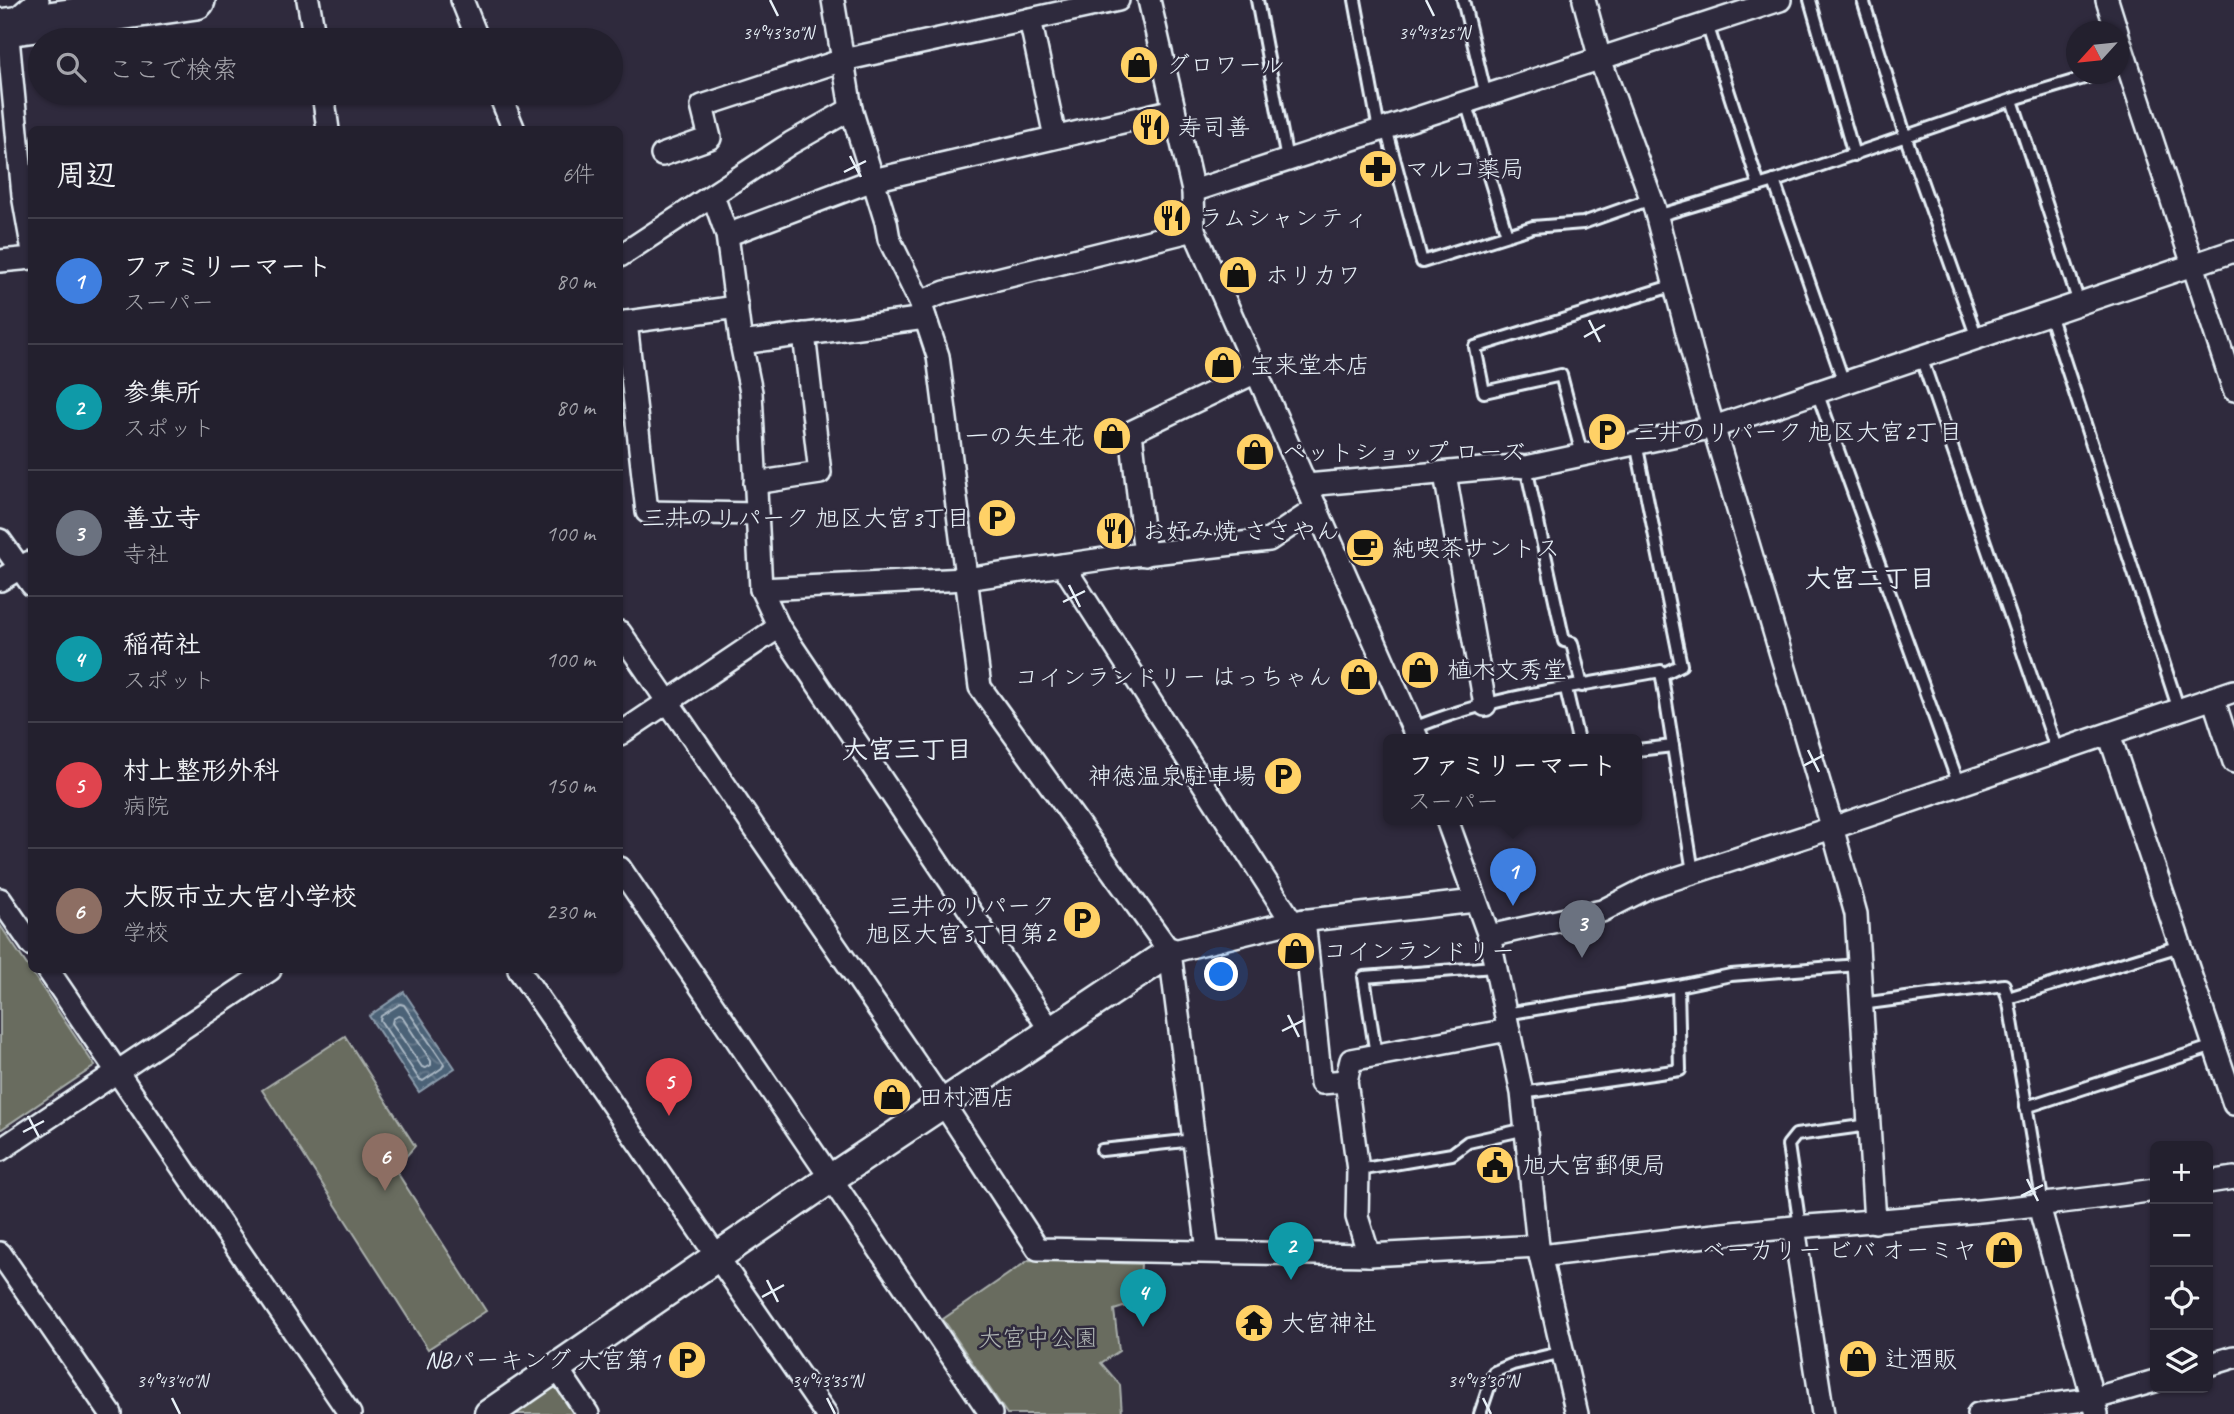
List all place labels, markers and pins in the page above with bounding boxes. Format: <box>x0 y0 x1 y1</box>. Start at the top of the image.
shop icon: グロワール <box>1118 44 1160 86</box>
place label: グロワール <box>1166 50 1285 80</box>
restaurant icon: 寿司善 <box>1130 106 1172 148</box>
place label: 寿司善 <box>1178 112 1250 142</box>
pharmacy icon: マルコ薬局 <box>1357 148 1399 190</box>
place label: マルコ薬局 <box>1405 154 1525 184</box>
restaurant icon: ラムシャンティ <box>1151 197 1193 239</box>
place label: ラムシャンティ <box>1199 203 1368 233</box>
shop icon: ホリカワ <box>1217 254 1259 296</box>
place label: ホリカワ <box>1265 260 1361 290</box>
shop icon: 宝来堂本店 <box>1202 344 1244 386</box>
place label: 宝来堂本店 <box>1250 350 1370 380</box>
parking icon: 三井のリパーク 旭区大宮2丁目 <box>1586 411 1628 453</box>
shop icon: 一の矢生花 <box>1091 415 1133 457</box>
place label: 三井のリパーク 旭区大宮2丁目 <box>1634 417 1963 447</box>
place label: 一の矢生花 <box>965 421 1085 451</box>
shop icon: ペットショップ ローズ <box>1234 431 1276 473</box>
place label: ペットショップ ローズ <box>1282 437 1525 467</box>
parking icon: 三井のリパーク 旭区大宮3丁目 <box>976 497 1018 539</box>
place label: 三井のリパーク 旭区大宮3丁目 <box>641 503 970 533</box>
restaurant icon: お好み焼 ささやん <box>1094 510 1136 552</box>
place label: お好み焼 ささやん <box>1142 516 1340 546</box>
cafe icon: 純喫茶サントス <box>1344 527 1386 569</box>
place label: 純喫茶サントス <box>1392 533 1560 563</box>
shop icon: 植木文秀堂 <box>1399 649 1441 691</box>
place label: 植木文秀堂 <box>1447 655 1567 685</box>
shop icon: コインランドリー はっちゃん <box>1338 656 1380 698</box>
place label: コインランドリー はっちゃん <box>1014 662 1332 692</box>
parking icon: 神徳温泉駐車場 <box>1262 755 1304 797</box>
place label: 神徳温泉駐車場 <box>1088 761 1256 791</box>
pin: 1 <box>1490 848 1536 906</box>
place label: 三井のリパーク 旭区大宮3丁目第2 <box>865 891 1057 949</box>
parking icon: 三井のリパーク 旭区大宮3丁目第2 <box>1061 899 1103 941</box>
pin: 3 <box>1559 900 1605 958</box>
shop icon: コインランドリー <box>1275 930 1317 972</box>
place label: コインランドリー <box>1323 936 1515 966</box>
pin: 5 <box>646 1058 692 1116</box>
shop icon: 田村酒店 <box>871 1076 913 1118</box>
place label: 田村酒店 <box>919 1082 1015 1112</box>
pin: 6 <box>362 1133 408 1191</box>
public building icon: 旭大宮郵便局 <box>1474 1144 1516 1186</box>
place label: 旭大宮郵便局 <box>1522 1150 1666 1180</box>
pin: 2 <box>1268 1222 1314 1280</box>
shop icon: ベーカリー ビバ オーミヤ <box>1983 1229 2025 1271</box>
place label: ベーカリー ビバ オーミヤ <box>1702 1235 1977 1265</box>
pin: 4 <box>1120 1269 1166 1327</box>
temple icon: 大宮神社 <box>1233 1302 1275 1344</box>
place label: 大宮神社 <box>1281 1308 1377 1338</box>
shop icon: 辻酒販 <box>1837 1338 1879 1380</box>
parking icon: NBパーキング 大宮第1 <box>666 1339 708 1381</box>
place label: 辻酒販 <box>1885 1344 1957 1374</box>
place label: NBパーキング 大宮第1 <box>425 1345 661 1375</box>

